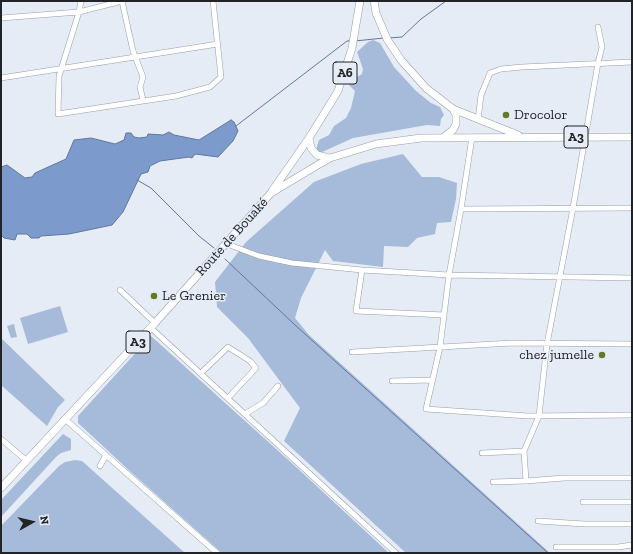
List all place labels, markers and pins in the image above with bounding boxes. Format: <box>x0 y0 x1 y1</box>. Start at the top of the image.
place label: Drocolor <box>514 107 567 123</box>
marker: Drocolor <box>501 110 511 120</box>
place label: Le Grenier <box>162 288 226 304</box>
marker: Le Grenier <box>149 291 159 301</box>
place label: chez jumelle <box>519 347 594 363</box>
marker: chez jumelle <box>597 350 607 360</box>

